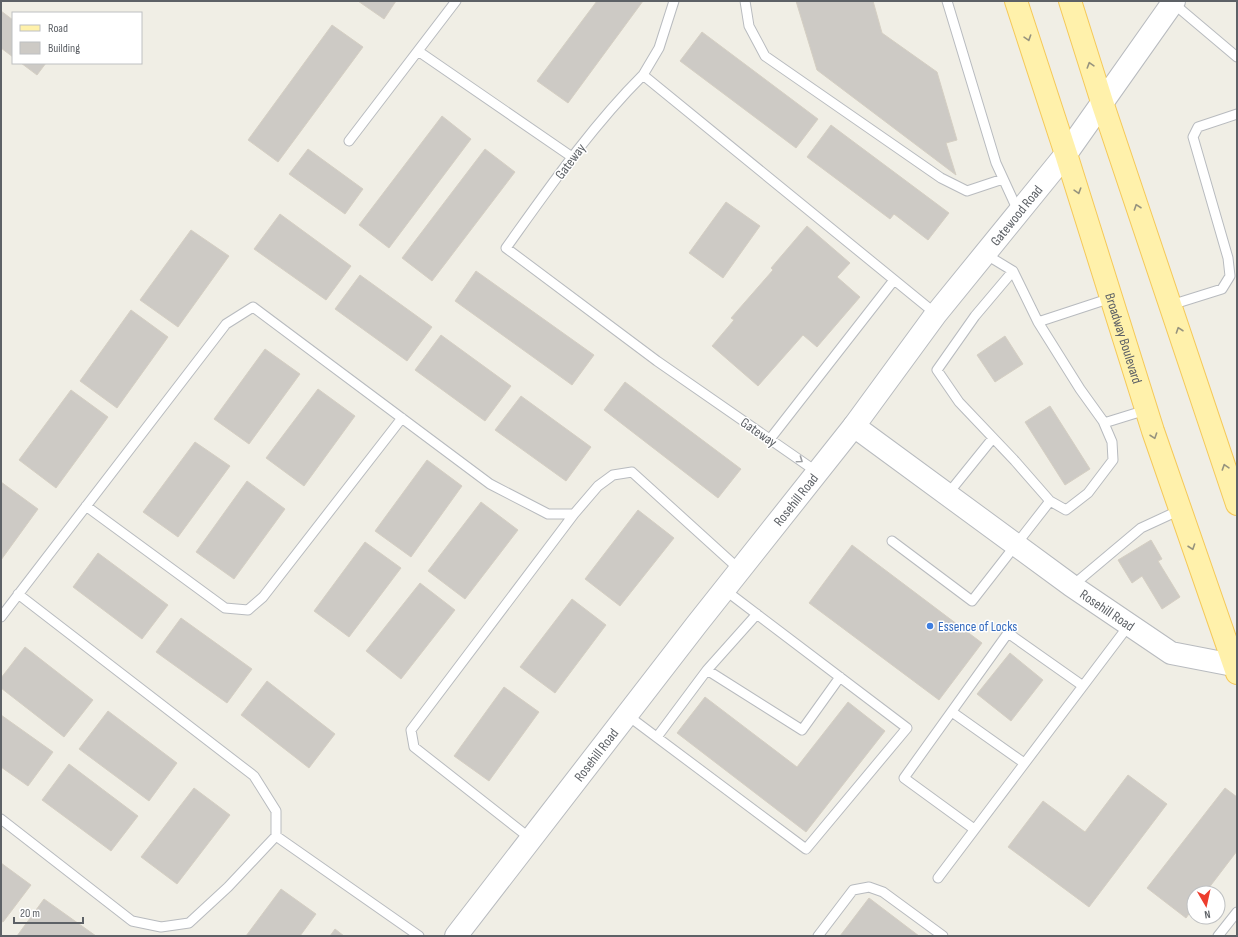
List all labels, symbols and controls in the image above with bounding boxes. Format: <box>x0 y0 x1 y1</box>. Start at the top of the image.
legend <box>12 12 142 64</box>
text: Road <box>48 21 68 36</box>
one-way arrow <box>1023 34 1032 41</box>
text: Building <box>48 41 80 56</box>
one-way arrow <box>1086 61 1095 68</box>
street label: Gateway <box>551 140 590 183</box>
street label: Gatewood Road <box>987 182 1046 249</box>
one-way arrow <box>1073 188 1082 195</box>
one-way arrow <box>1134 204 1142 211</box>
street label: Broadway Boulevard <box>1101 291 1146 386</box>
one-way arrow <box>1176 327 1184 334</box>
street label: Gateway <box>737 414 781 451</box>
one-way arrow <box>1149 432 1158 439</box>
one-way arrow <box>796 455 803 462</box>
one-way arrow <box>1221 463 1230 470</box>
street label: Rosehill Road <box>770 470 822 530</box>
one-way arrow <box>1188 543 1196 550</box>
street label: Rosehill Road <box>1077 586 1138 635</box>
place label: Essence of Locks <box>938 618 1017 635</box>
marker: Essence of Locks <box>925 621 935 631</box>
street label: Rosehill Road <box>571 725 622 785</box>
north arrow <box>1186 885 1226 925</box>
scale bar <box>14 899 83 925</box>
text: 20 m <box>20 906 40 921</box>
text: N <box>1203 908 1211 921</box>

